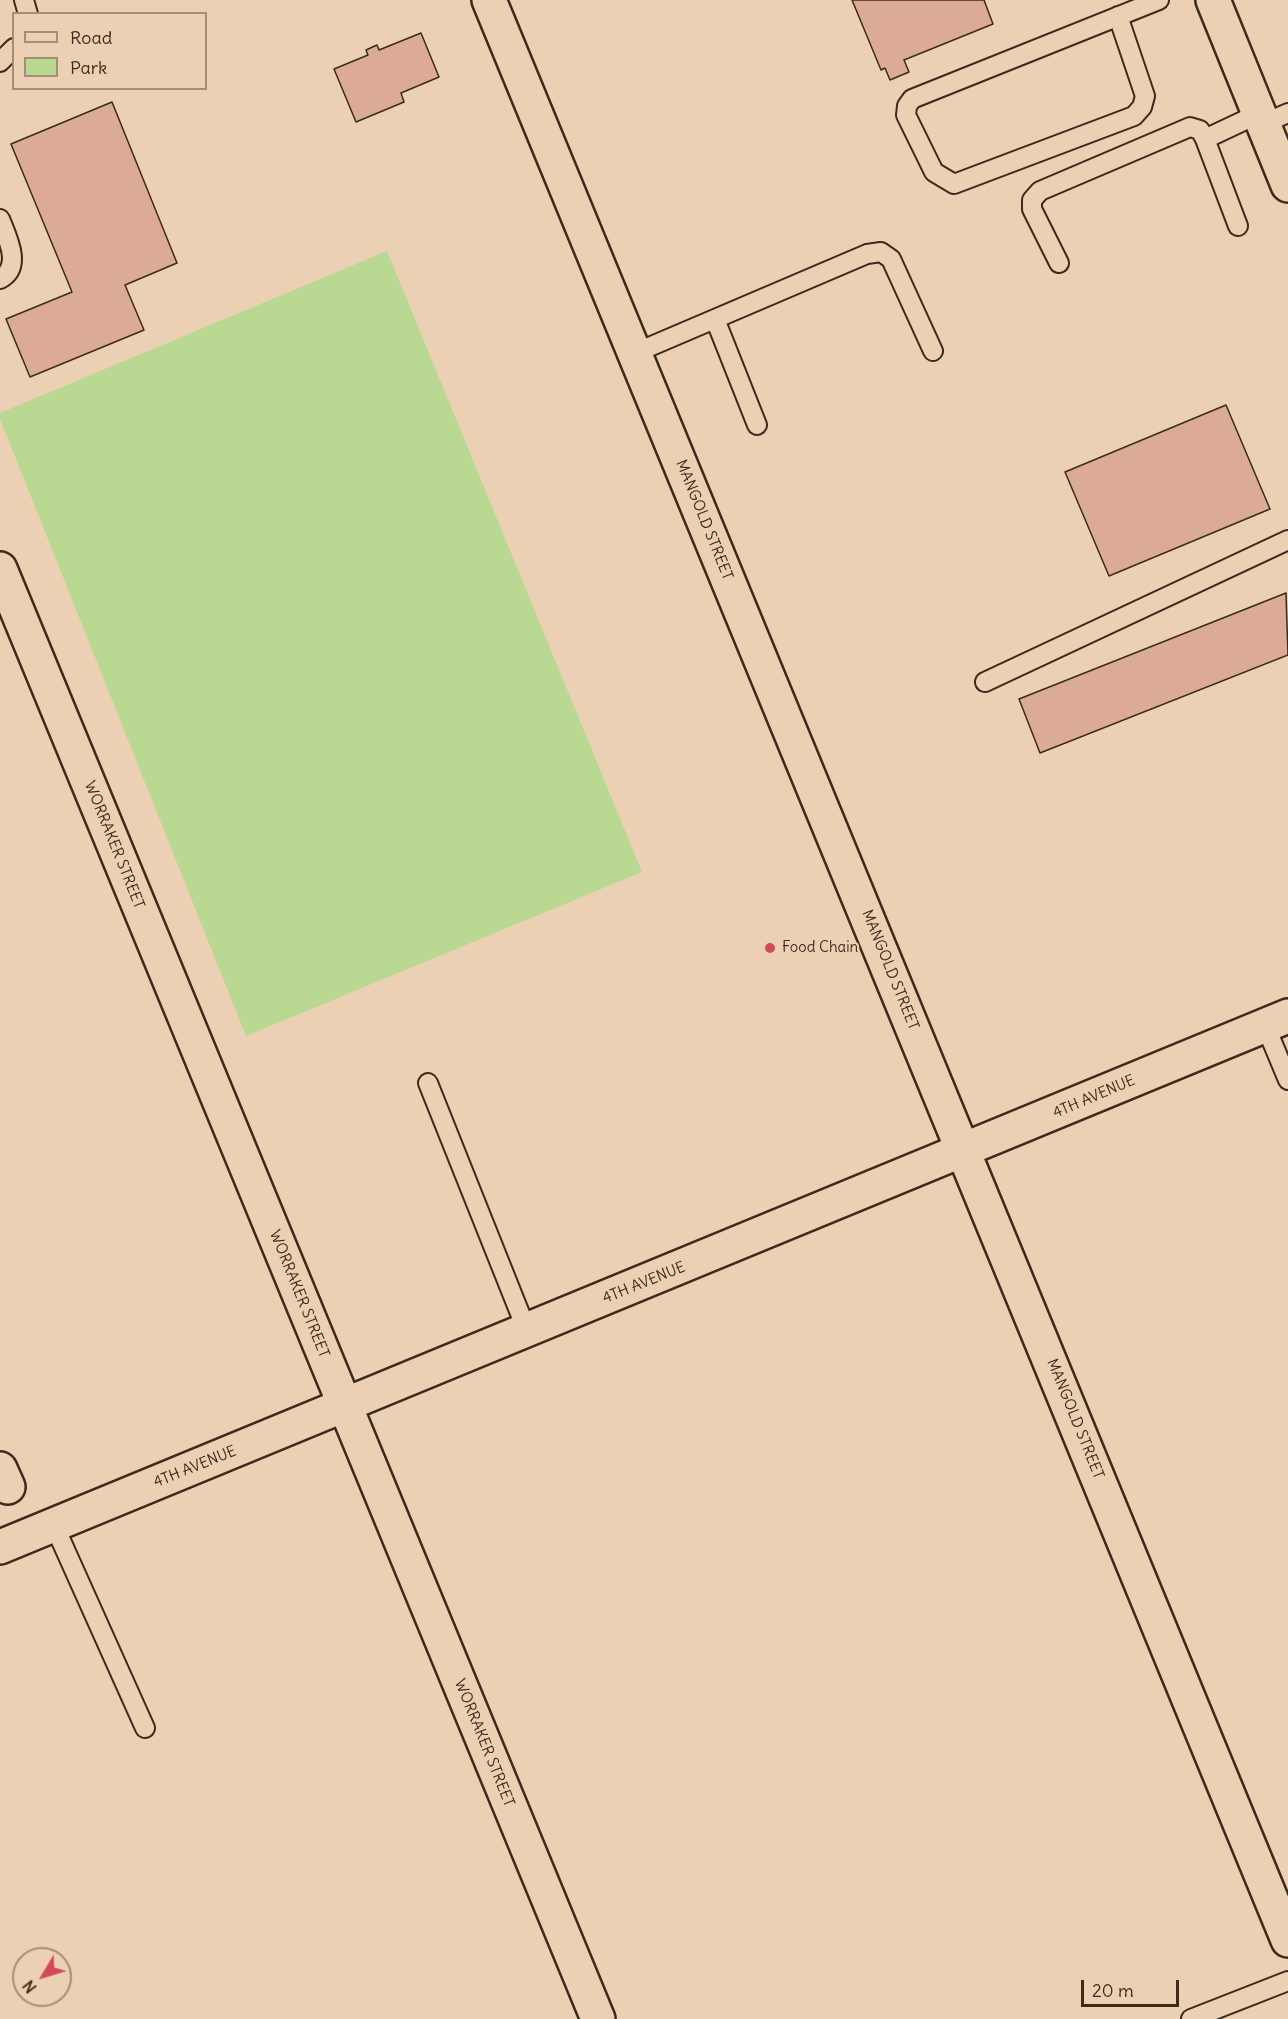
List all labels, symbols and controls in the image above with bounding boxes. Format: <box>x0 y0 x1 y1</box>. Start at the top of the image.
legend <box>12 12 207 90</box>
text: Road <box>70 26 112 49</box>
text: Park <box>70 56 107 79</box>
street label: MANGOLD STREET <box>672 457 736 583</box>
street label: WORRAKER STREET <box>80 778 148 912</box>
street label: MANGOLD STREET <box>858 907 922 1033</box>
place label: Food Chain <box>782 939 858 957</box>
marker: Food Chain <box>763 941 777 955</box>
street label: 4TH AVENUE <box>1050 1072 1138 1122</box>
street label: WORRAKER STREET <box>265 1227 333 1361</box>
street label: 4TH AVENUE <box>600 1258 688 1308</box>
street label: MANGOLD STREET <box>1043 1356 1107 1482</box>
street label: 4TH AVENUE <box>151 1442 239 1492</box>
street label: WORRAKER STREET <box>450 1676 518 1810</box>
north arrow <box>12 1947 72 2007</box>
scale bar <box>1084 1968 1182 2006</box>
text: N <box>18 1976 41 1997</box>
text: 20 m <box>1092 1979 1134 2002</box>

